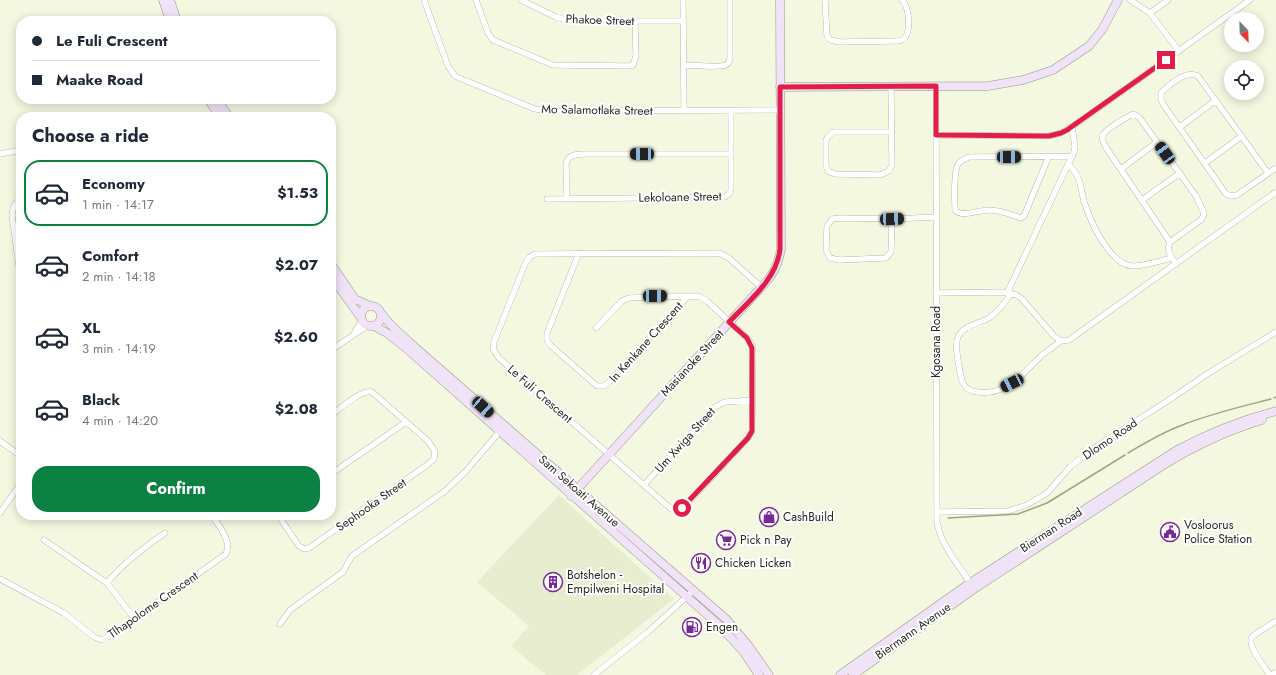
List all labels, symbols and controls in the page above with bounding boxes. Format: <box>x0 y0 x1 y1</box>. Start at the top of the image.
street label: Phakoe Street <box>565 10 635 30</box>
north arrow <box>1224 12 1264 52</box>
map controls <box>1224 12 1264 100</box>
text: Le Fuli Crescent <box>56 30 168 52</box>
route end <box>1157 51 1175 69</box>
button: locate <box>1224 60 1264 100</box>
text: Maake Road <box>56 69 143 91</box>
street label: Mo Salamotlaka Street <box>541 100 653 120</box>
text: Choose a ride <box>32 123 149 149</box>
car <box>1153 140 1177 166</box>
car <box>630 148 654 160</box>
car <box>997 151 1021 163</box>
text: Economy <box>82 173 145 195</box>
icon: car <box>34 175 70 211</box>
text: $1.53 <box>277 182 318 204</box>
street label: Lekoloane Street <box>638 187 722 207</box>
text: 1 min · 14:17 <box>82 195 154 214</box>
car <box>880 213 904 225</box>
text: Comfort <box>82 245 139 267</box>
icon: car <box>34 247 70 283</box>
text: $2.07 <box>275 254 318 276</box>
text: 2 min · 14:18 <box>82 267 156 286</box>
car <box>643 290 667 302</box>
street label: In Kenkane Crescent <box>605 298 687 386</box>
street label: Kgosana Road <box>927 306 945 378</box>
text: XL <box>82 317 100 339</box>
icon: car <box>34 319 70 355</box>
street label: Masianoke Street <box>656 325 728 400</box>
text: $2.60 <box>274 326 318 348</box>
text: 3 min · 14:19 <box>82 339 156 358</box>
street label: Le Fuli Crescent <box>504 361 577 427</box>
car <box>999 372 1025 394</box>
text: Black <box>82 389 120 411</box>
icon: car <box>34 391 70 427</box>
car <box>470 395 496 419</box>
text: $2.08 <box>275 398 318 420</box>
street label: Um Xwiga Street <box>651 403 719 477</box>
text: 4 min · 14:20 <box>82 411 158 430</box>
street label: Dlomo Road <box>1079 414 1141 464</box>
street label: Sam Sekoati Avenue <box>534 451 624 531</box>
button: Confirm <box>32 466 320 512</box>
street label: Sephooka Street <box>332 474 410 536</box>
route start <box>673 499 691 517</box>
street label: Bierman Road <box>1016 503 1086 557</box>
shop icon: CashBuild <box>758 506 780 528</box>
place label: CashBuild <box>783 508 834 526</box>
place label: Vosloorus Police Station <box>1184 516 1252 548</box>
public building icon: Vosloorus Police Station <box>1159 521 1181 543</box>
supermarket icon: Pick n Pay <box>715 529 737 551</box>
place label: Pick n Pay <box>740 531 792 549</box>
restaurant icon: Chicken Licken <box>690 552 712 574</box>
place label: Chicken Licken <box>715 554 791 572</box>
place label: Botshelon - Empilweni Hospital <box>567 566 664 598</box>
street label: Tlhapolome Crescent <box>104 567 202 643</box>
building icon: Botshelon - Empilweni Hospital <box>542 571 564 593</box>
street label: Biermann Avenue <box>871 598 955 664</box>
fuel station icon: Engen <box>681 616 703 638</box>
place label: Engen <box>706 618 738 636</box>

